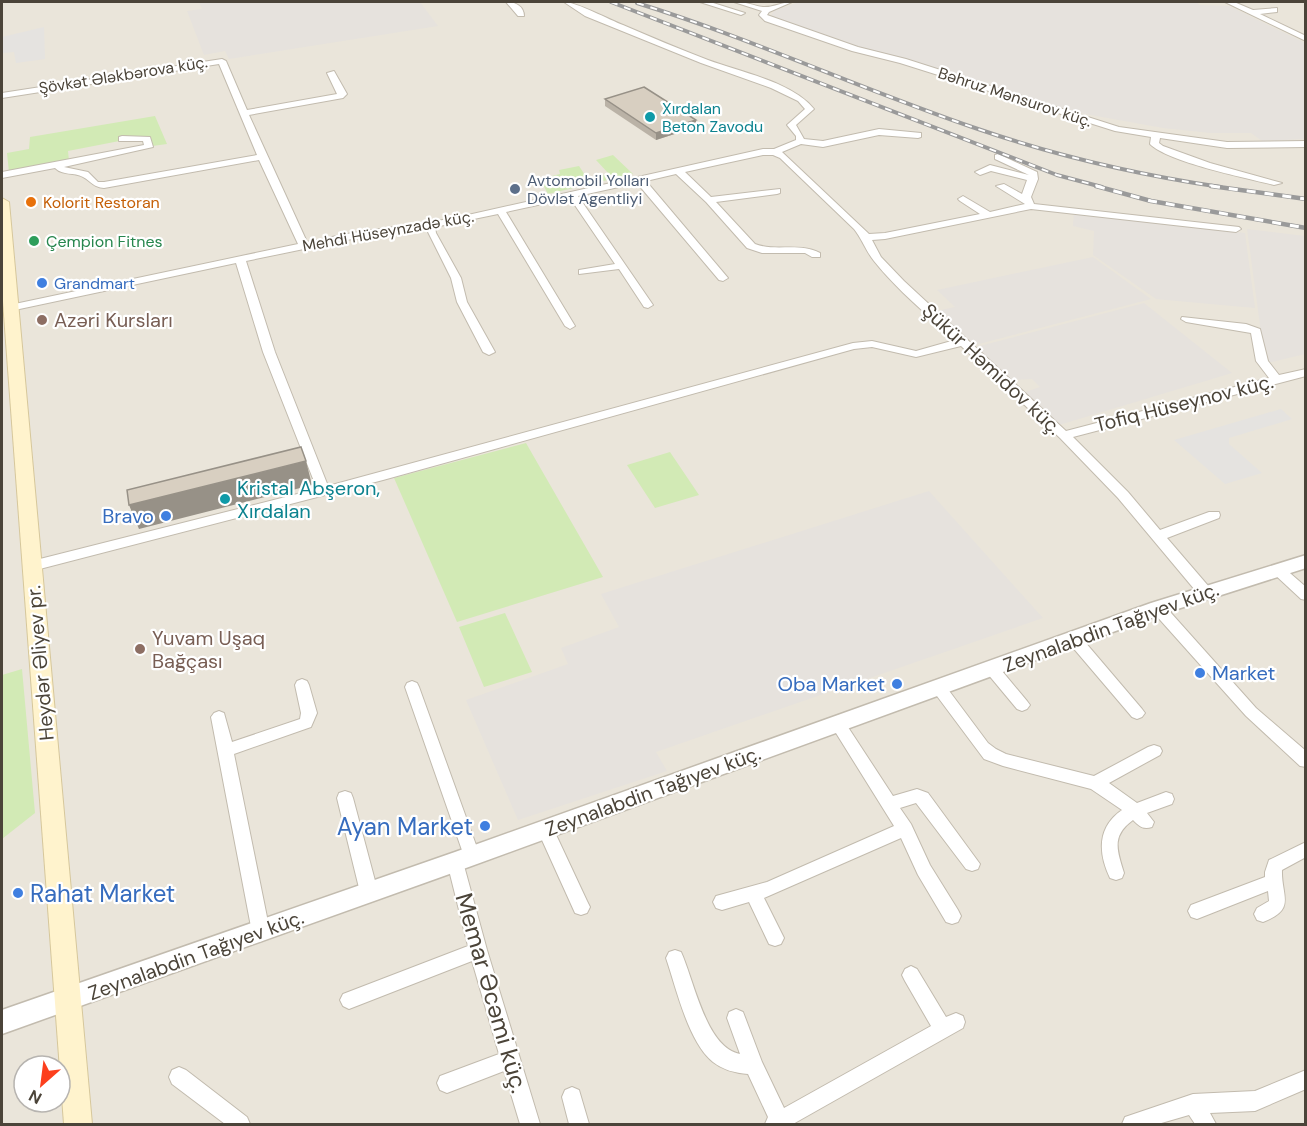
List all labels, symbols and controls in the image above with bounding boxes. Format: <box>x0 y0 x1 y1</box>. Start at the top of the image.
street label: Şövkət Ələkbərova küç. <box>37 51 209 99</box>
street label: Bəhruz Mənsurov küç. <box>935 62 1095 132</box>
place label: Xırdalan Beton Zavodu <box>662 98 763 137</box>
marker: Xırdalan Beton Zavodu <box>643 110 657 124</box>
place label: Avtomobil Yolları Dövlət Agentliyi <box>527 170 649 209</box>
marker: Avtomobil Yolları Dövlət Agentliyi <box>508 182 522 196</box>
place label: Kolorit Restoran <box>43 192 160 213</box>
marker: Kolorit Restoran <box>24 195 38 209</box>
street label: Mehdi Hüseynzadə küç. <box>301 206 475 256</box>
place label: Çempion Fitnes <box>46 231 163 252</box>
marker: Çempion Fitnes <box>27 234 41 248</box>
place label: Grandmart <box>54 273 135 294</box>
marker: Grandmart <box>35 276 49 290</box>
street label: Şükür Həmidov küç. <box>917 298 1067 440</box>
place label: Azəri Kursları <box>54 307 173 333</box>
marker: Azəri Kursları <box>35 313 49 327</box>
street label: Tofiq Hüseynov küç. <box>1092 368 1276 438</box>
place label: Kristal Abşeron, Xırdalan <box>237 475 380 524</box>
marker: Kristal Abşeron, Xırdalan <box>218 492 232 506</box>
place label: Bravo <box>102 503 154 529</box>
marker: Bravo <box>159 509 173 523</box>
street label: Zeynalabdin Tağıyev küç. <box>1000 576 1222 678</box>
street label: Heydər Əliyev pr. <box>20 584 60 742</box>
place label: Yuvam Uşaq Bağçası <box>152 625 265 674</box>
marker: Yuvam Uşaq Bağçası <box>133 642 147 656</box>
place label: Market <box>1212 660 1275 686</box>
marker: Market <box>1193 666 1207 680</box>
place label: Oba Market <box>777 671 885 697</box>
marker: Oba Market <box>890 677 904 691</box>
street label: Zeynalabdin Tağıyev küç. <box>542 740 764 842</box>
place label: Ayan Market <box>337 811 473 842</box>
marker: Ayan Market <box>478 819 492 833</box>
place label: Rahat Market <box>30 878 175 909</box>
marker: Rahat Market <box>11 886 25 900</box>
street label: Memar Əcəmi küç. <box>449 889 535 1097</box>
street label: Zeynalabdin Tağıyev küç. <box>85 904 307 1006</box>
north arrow <box>12 1054 72 1114</box>
text: N <box>25 1085 45 1109</box>

